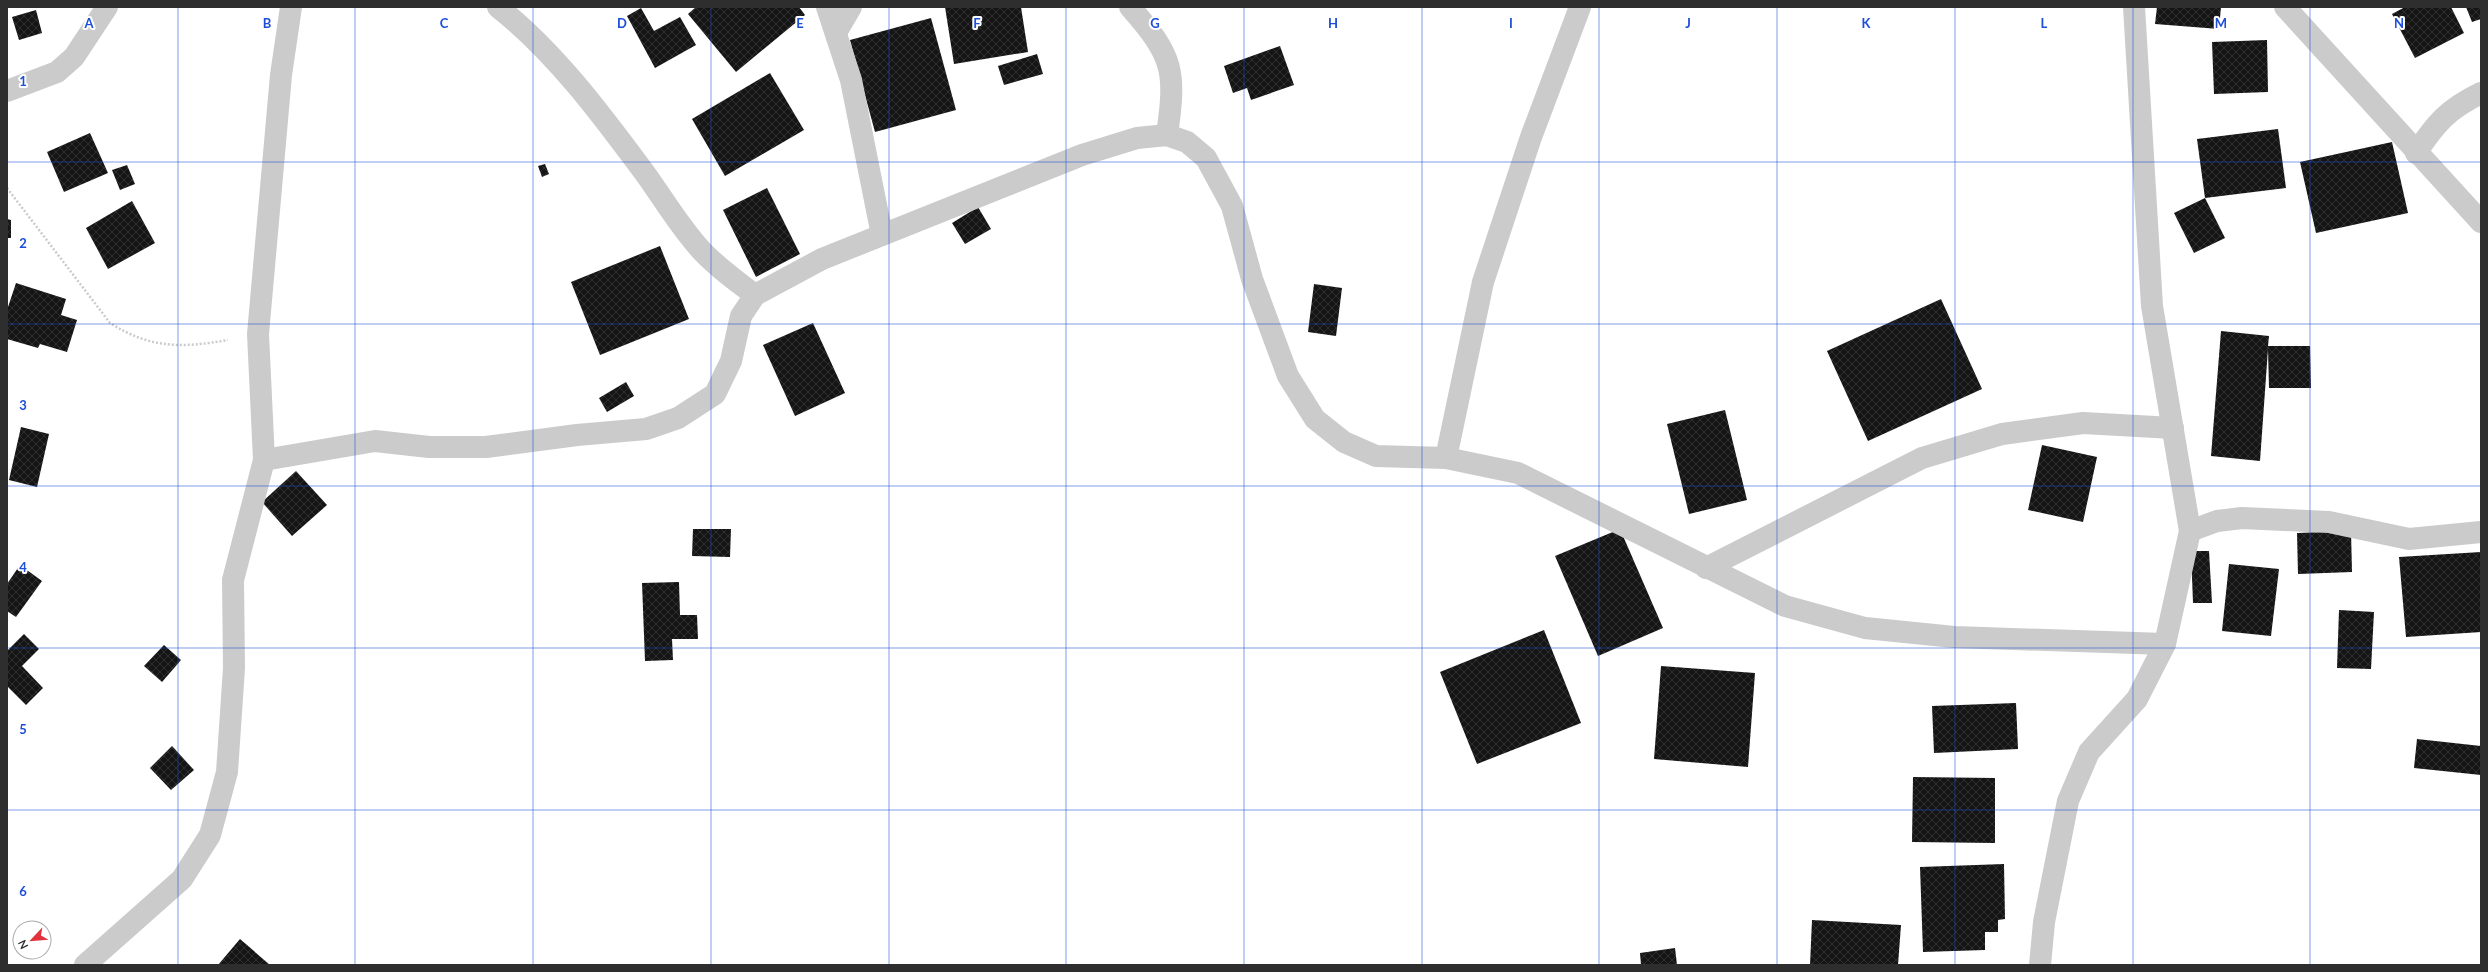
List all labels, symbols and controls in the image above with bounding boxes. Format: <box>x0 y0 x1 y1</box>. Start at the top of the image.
text: A <box>83 15 94 31</box>
text: B <box>263 15 272 31</box>
text: C <box>440 15 449 31</box>
text: D <box>617 15 627 31</box>
text: E <box>796 15 804 31</box>
text: F <box>973 15 981 31</box>
text: G <box>1150 15 1160 31</box>
text: H <box>1328 15 1338 31</box>
text: I <box>1509 15 1513 31</box>
text: J <box>1685 15 1691 31</box>
text: K <box>1862 15 1872 31</box>
text: L <box>2041 15 2048 31</box>
text: M <box>2215 15 2227 31</box>
text: N <box>2394 15 2404 31</box>
text: 1 <box>19 73 27 89</box>
text: 2 <box>19 235 27 251</box>
text: 3 <box>19 397 27 413</box>
text: 4 <box>19 559 27 575</box>
text: 5 <box>19 721 27 737</box>
text: 6 <box>19 883 27 899</box>
north arrow <box>12 920 52 960</box>
text: N <box>15 938 30 951</box>

